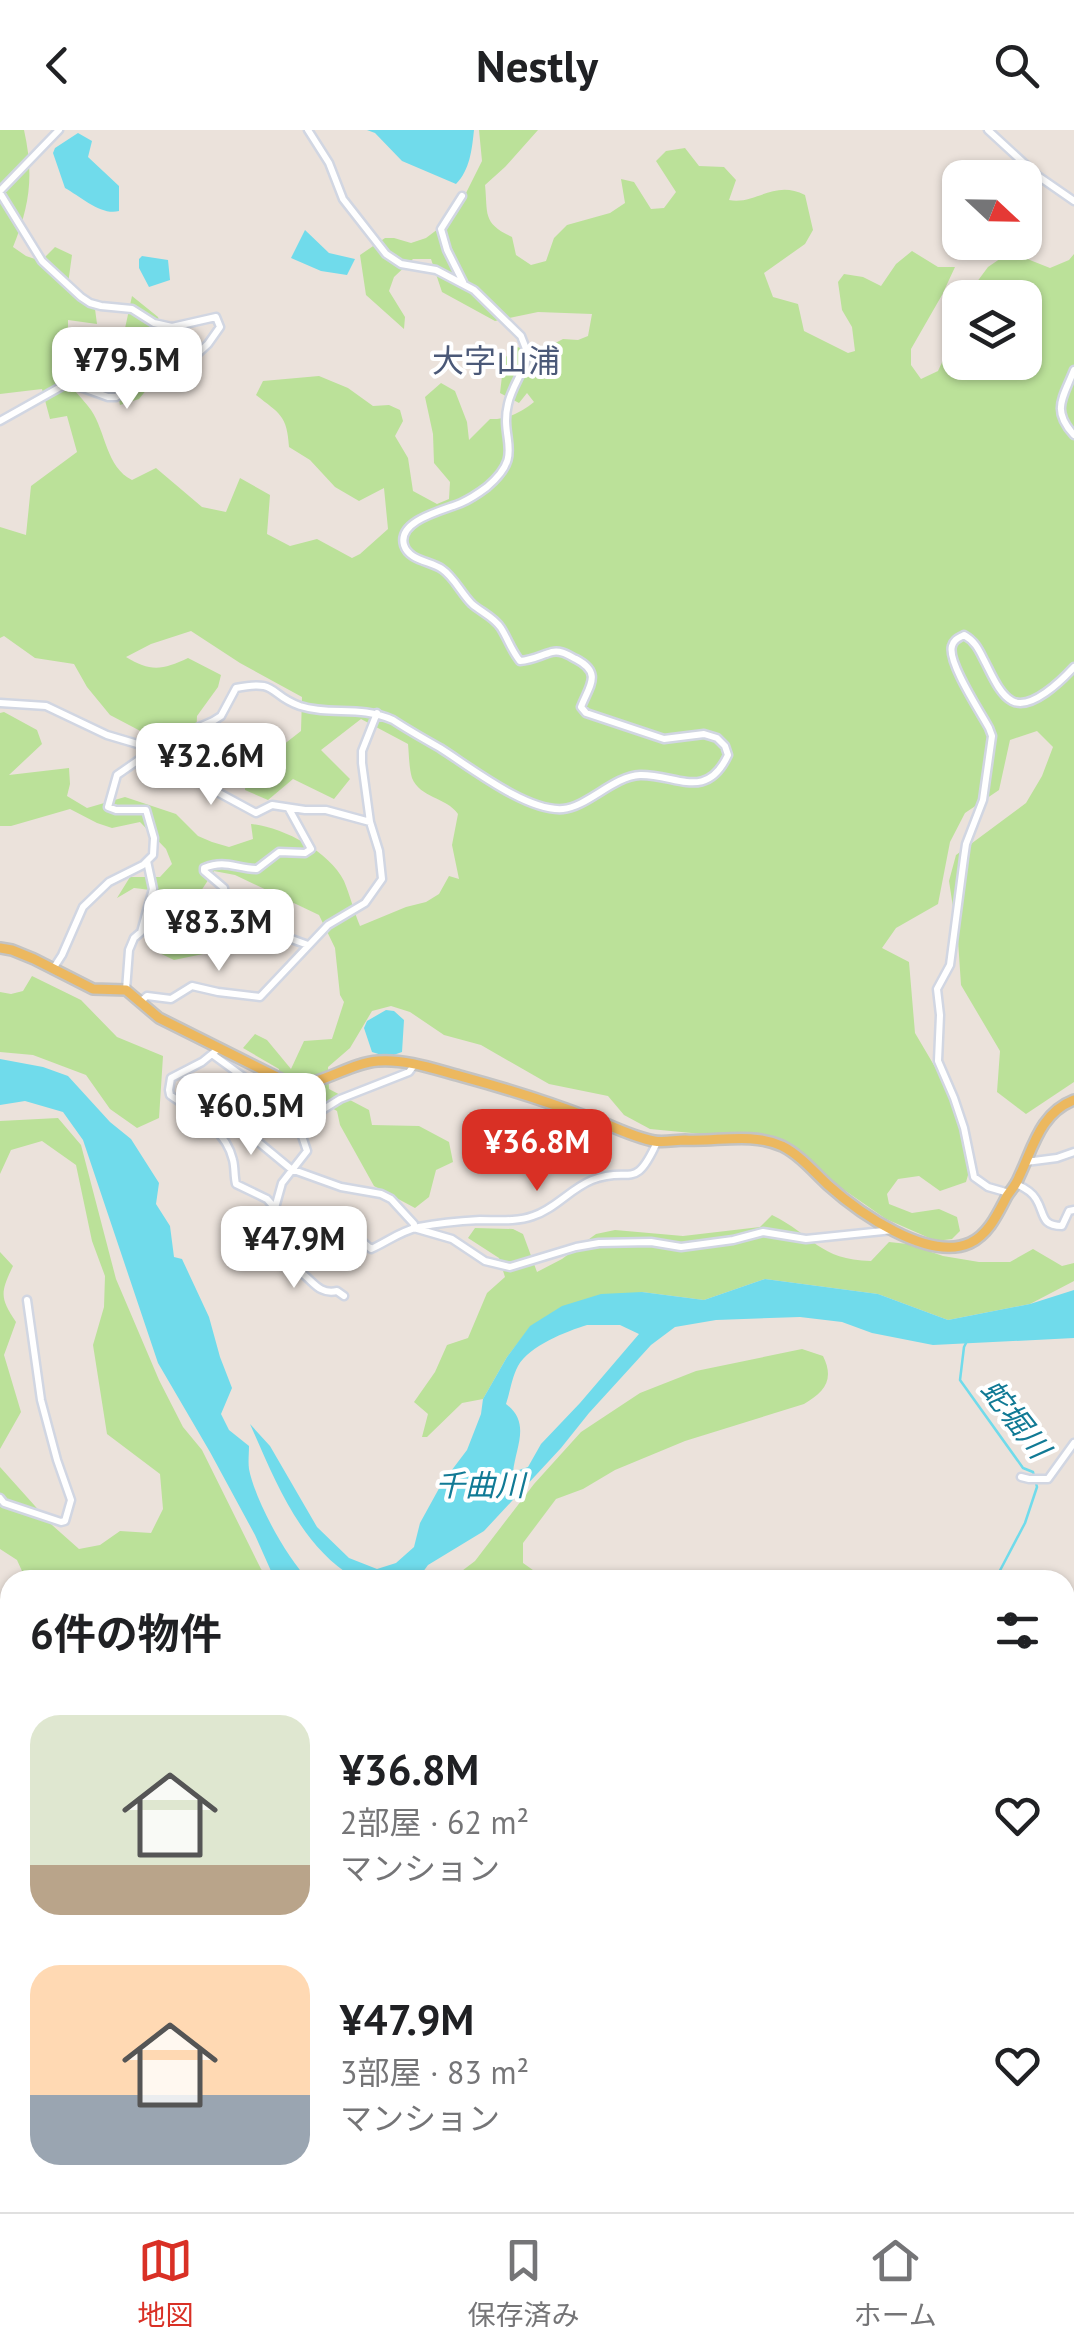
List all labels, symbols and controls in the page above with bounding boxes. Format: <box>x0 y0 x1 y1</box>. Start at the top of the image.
text: Nestly <box>476 36 598 94</box>
icon: back <box>30 38 85 93</box>
icon: search <box>989 38 1044 93</box>
north arrow <box>942 160 1042 260</box>
map controls <box>942 160 1042 380</box>
button: layers <box>942 280 1042 380</box>
pin: ¥79.5M <box>46 327 208 412</box>
text: ¥79.5M <box>74 338 180 380</box>
district label: 大字山浦 <box>432 339 560 381</box>
pin: ¥32.6M <box>130 723 292 808</box>
text: ¥32.6M <box>158 734 264 776</box>
pin: ¥83.3M <box>138 889 300 974</box>
text: ¥83.3M <box>166 900 272 942</box>
pin: ¥60.5M <box>170 1073 332 1158</box>
text: ¥60.5M <box>198 1084 304 1126</box>
pin: ¥36.8M <box>456 1109 618 1194</box>
text: ¥36.8M <box>484 1120 590 1162</box>
pin: ¥47.9M <box>213 1206 375 1291</box>
text: ¥47.9M <box>243 1217 345 1259</box>
water label: 蛇堀川 <box>973 1371 1061 1468</box>
water label: 千曲川 <box>435 1465 528 1504</box>
icon: filters <box>990 1603 1045 1658</box>
text: 6件の物件 <box>30 1606 222 1661</box>
text: ¥36.8M <box>340 1742 479 1797</box>
icon: home <box>110 1755 230 1875</box>
icon: heart <box>990 1788 1045 1843</box>
text: 2部屋 · 62 m² <box>340 1801 529 1843</box>
text: マンション <box>340 1847 500 1889</box>
text: ¥47.9M <box>340 1992 474 2047</box>
icon: home <box>110 2005 230 2125</box>
icon: heart <box>990 2038 1045 2093</box>
text: 3部屋 · 83 m² <box>340 2051 529 2093</box>
text: マンション <box>340 2097 500 2139</box>
tab: 地図 <box>137 2233 193 2333</box>
tab: 保存済み <box>467 2233 579 2333</box>
tab: ホーム <box>854 2233 937 2333</box>

